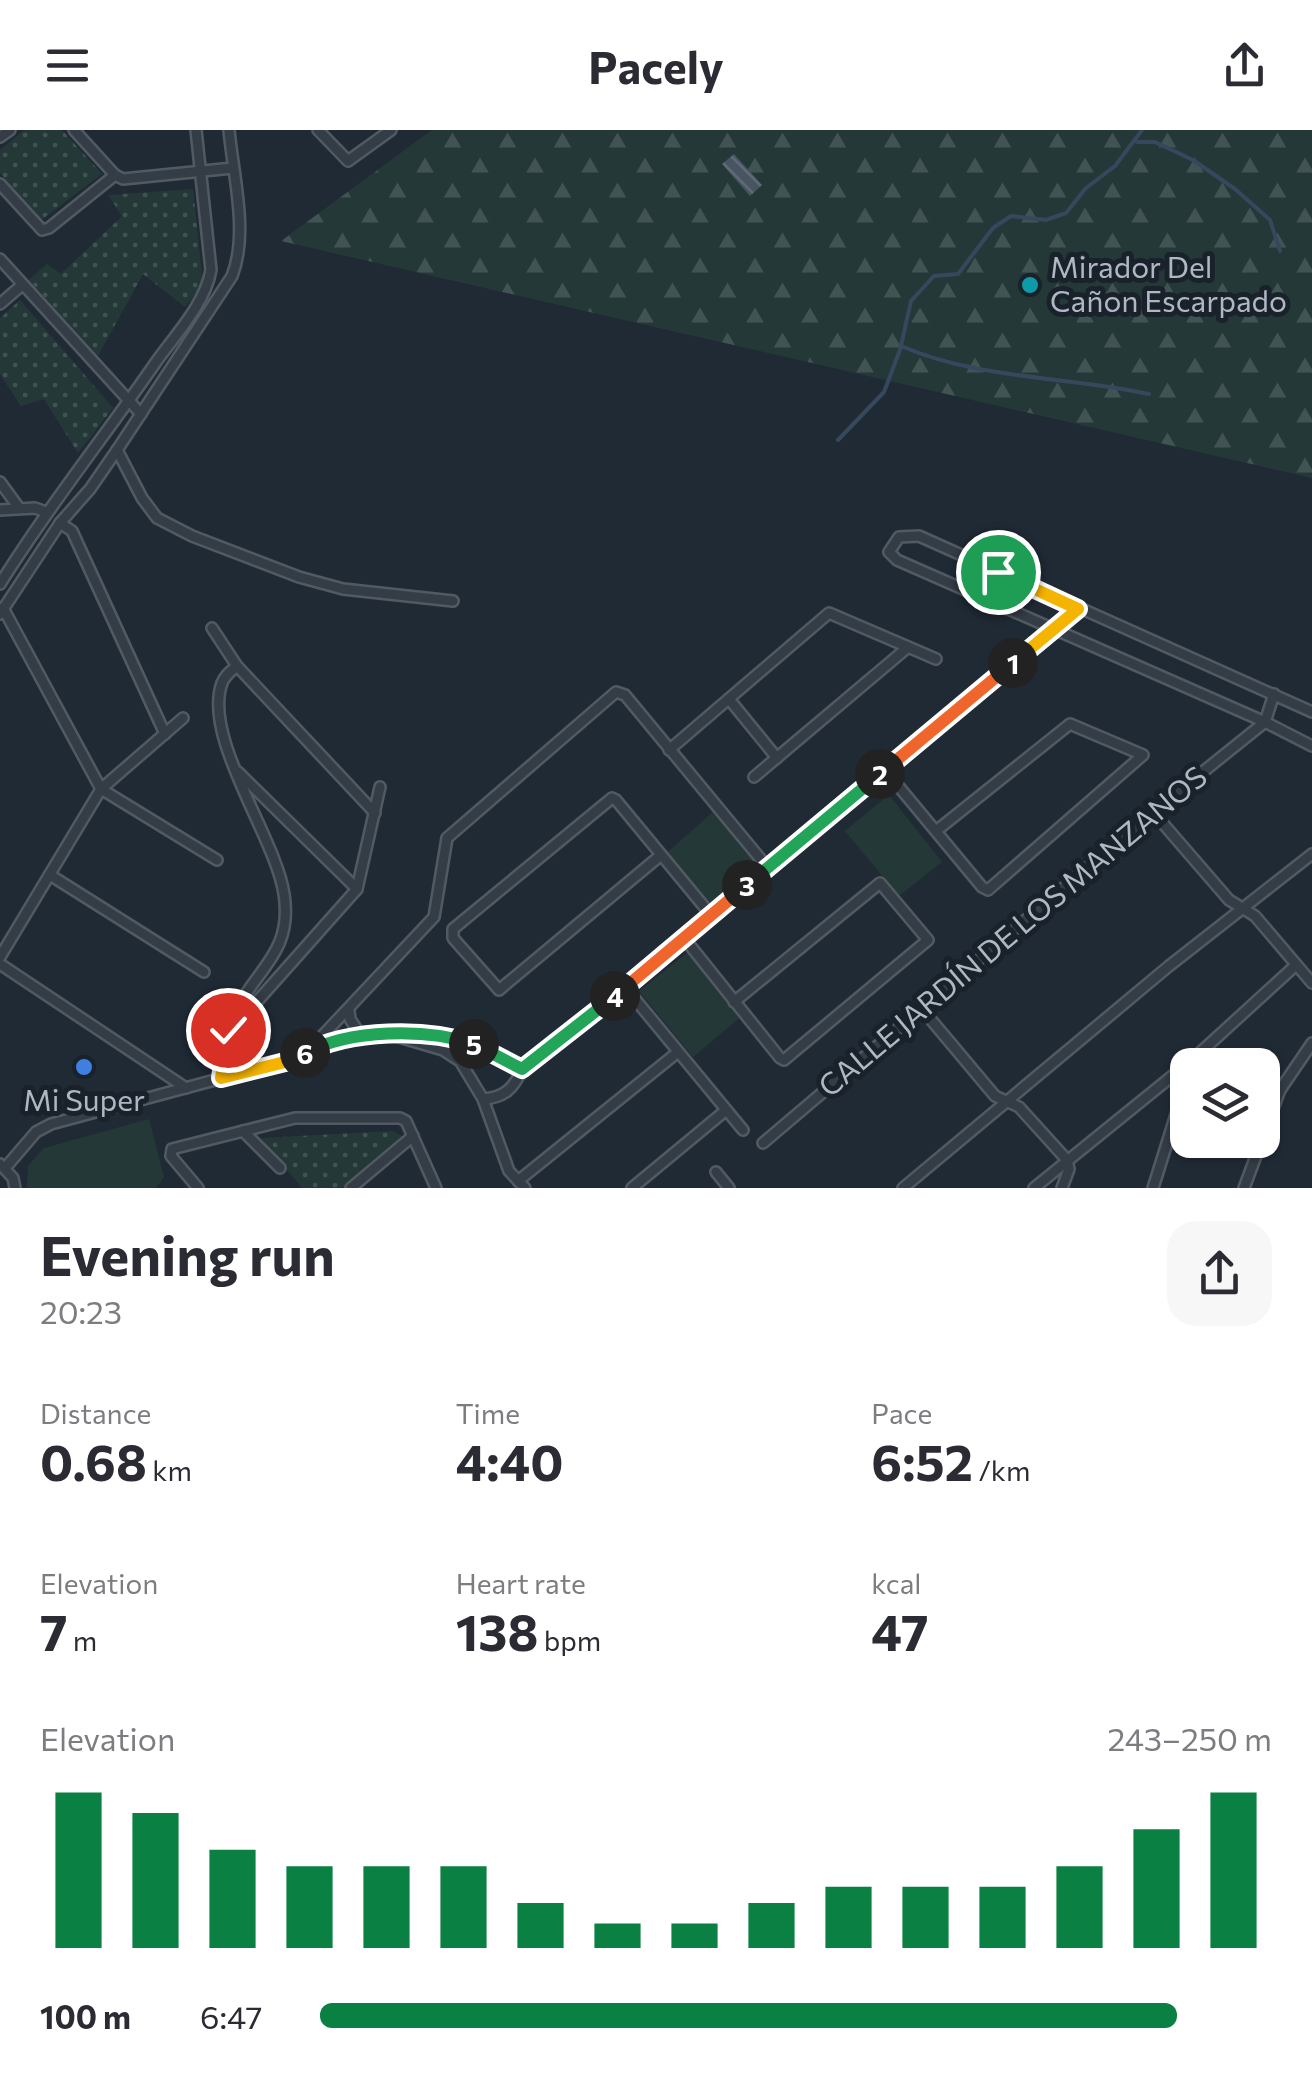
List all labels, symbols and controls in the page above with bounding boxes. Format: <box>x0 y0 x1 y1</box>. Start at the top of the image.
icon: menu <box>40 38 95 93</box>
text: Pacely <box>588 38 724 93</box>
icon: share <box>1217 38 1272 93</box>
place label: Mirador Del Cañon Escarpado <box>1050 247 1287 318</box>
marker: Mirador Del Cañon Escarpado <box>1019 274 1041 296</box>
pin <box>956 530 1041 615</box>
icon: arrive <box>971 545 1026 600</box>
pin: 1 <box>988 638 1038 688</box>
text: 1 <box>1007 646 1019 680</box>
pin: 2 <box>855 749 905 799</box>
street label: CALLE JARDÍN DE LOS MANZANOS <box>810 757 1213 1103</box>
text: 2 <box>872 757 888 791</box>
pin: 3 <box>722 860 772 910</box>
text: 3 <box>739 868 755 902</box>
pin: 4 <box>590 971 640 1021</box>
text: 4 <box>606 979 624 1013</box>
pin <box>186 988 271 1073</box>
icon: check <box>201 1003 256 1058</box>
pin: 5 <box>449 1019 499 1069</box>
text: 5 <box>466 1027 482 1061</box>
pin: 6 <box>280 1028 330 1078</box>
text: 6 <box>296 1036 314 1070</box>
map controls <box>1170 1048 1280 1158</box>
button: layers <box>1170 1048 1280 1158</box>
marker: Mi Super <box>73 1056 95 1078</box>
place label: Mi Super <box>23 1080 145 1117</box>
text: Evening run <box>40 1220 335 1287</box>
button: share <box>1167 1221 1272 1326</box>
text: 20:23 <box>40 1291 122 1331</box>
text: Distance <box>40 1396 151 1430</box>
text: Time <box>456 1396 520 1430</box>
text: Pace <box>871 1396 932 1430</box>
text: 0.68 <box>40 1430 147 1491</box>
text: 4:40 <box>456 1430 563 1491</box>
text: 6:52 <box>871 1430 973 1491</box>
text: km <box>147 1453 192 1487</box>
text: /km <box>973 1453 1030 1487</box>
text: Elevation <box>40 1566 158 1600</box>
text: Heart rate <box>456 1566 586 1600</box>
text: kcal <box>871 1566 921 1600</box>
text: 7 <box>40 1600 67 1661</box>
text: 138 <box>456 1600 538 1661</box>
text: 47 <box>871 1600 928 1661</box>
text: m <box>67 1623 97 1657</box>
text: bpm <box>538 1623 601 1657</box>
text: Elevation <box>40 1718 175 1758</box>
text: 243–250 m <box>1107 1718 1272 1758</box>
text: 100 m <box>40 1996 131 2036</box>
text: 6:47 <box>200 1996 262 2036</box>

